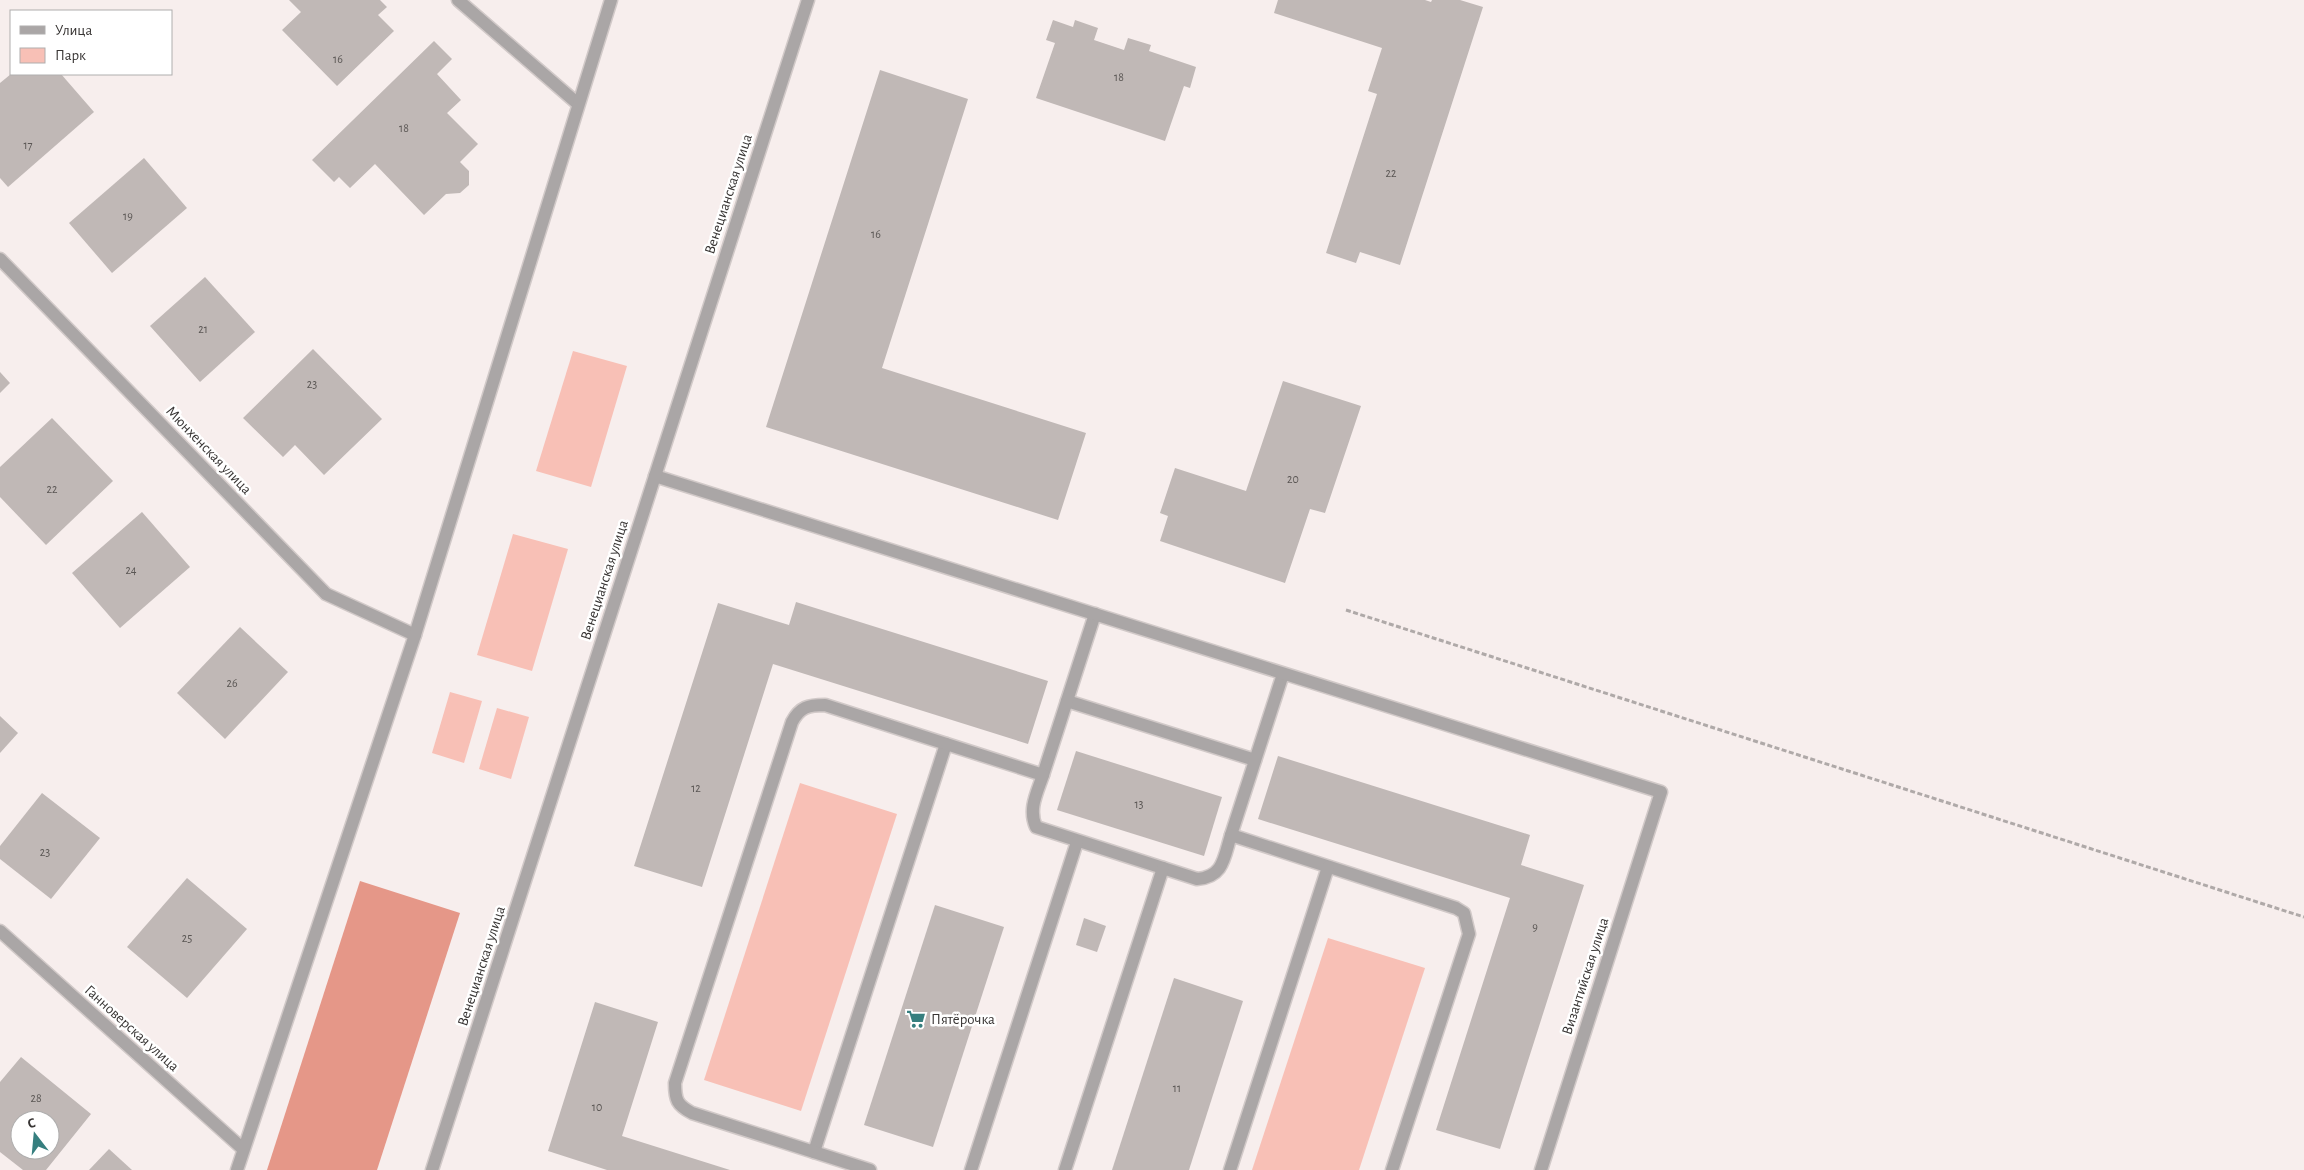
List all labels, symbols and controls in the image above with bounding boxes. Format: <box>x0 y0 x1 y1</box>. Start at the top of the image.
legend <box>10 10 172 75</box>
text: Улица <box>55 23 92 38</box>
text: Парк <box>55 48 86 63</box>
house number: 16 <box>333 53 343 65</box>
house number: 18 <box>1114 71 1124 83</box>
house number: 18 <box>399 122 409 134</box>
street label: Венецианская улица <box>702 132 755 256</box>
house number: 17 <box>23 139 33 151</box>
house number: 22 <box>1386 167 1397 179</box>
house number: 19 <box>123 210 133 222</box>
house number: 16 <box>871 228 881 240</box>
house number: 21 <box>198 323 208 335</box>
house number: 23 <box>307 378 317 390</box>
street label: Мюнхенская улица <box>163 403 254 497</box>
house number: 20 <box>1287 473 1299 485</box>
house number: 22 <box>47 483 58 495</box>
street label: Венецианская улица <box>578 518 631 642</box>
house number: 24 <box>125 564 137 576</box>
house number: 26 <box>226 677 238 689</box>
house number: 12 <box>691 782 701 794</box>
house number: 13 <box>1134 798 1144 810</box>
house number: 23 <box>40 846 50 858</box>
street label: Венецианская улица <box>455 904 508 1028</box>
street label: Византийская улица <box>1559 916 1612 1037</box>
house number: 9 <box>1532 921 1538 933</box>
house number: 25 <box>182 932 192 944</box>
street label: Ганноверская улица <box>82 982 182 1074</box>
supermarket icon: Пятёрочка <box>905 1008 927 1030</box>
place label: Пятёрочка <box>931 1012 995 1027</box>
house number: 11 <box>1173 1082 1181 1094</box>
house number: 28 <box>30 1092 42 1104</box>
house number: 10 <box>592 1101 602 1113</box>
north arrow <box>10 1110 60 1160</box>
text: С <box>26 1116 38 1131</box>

